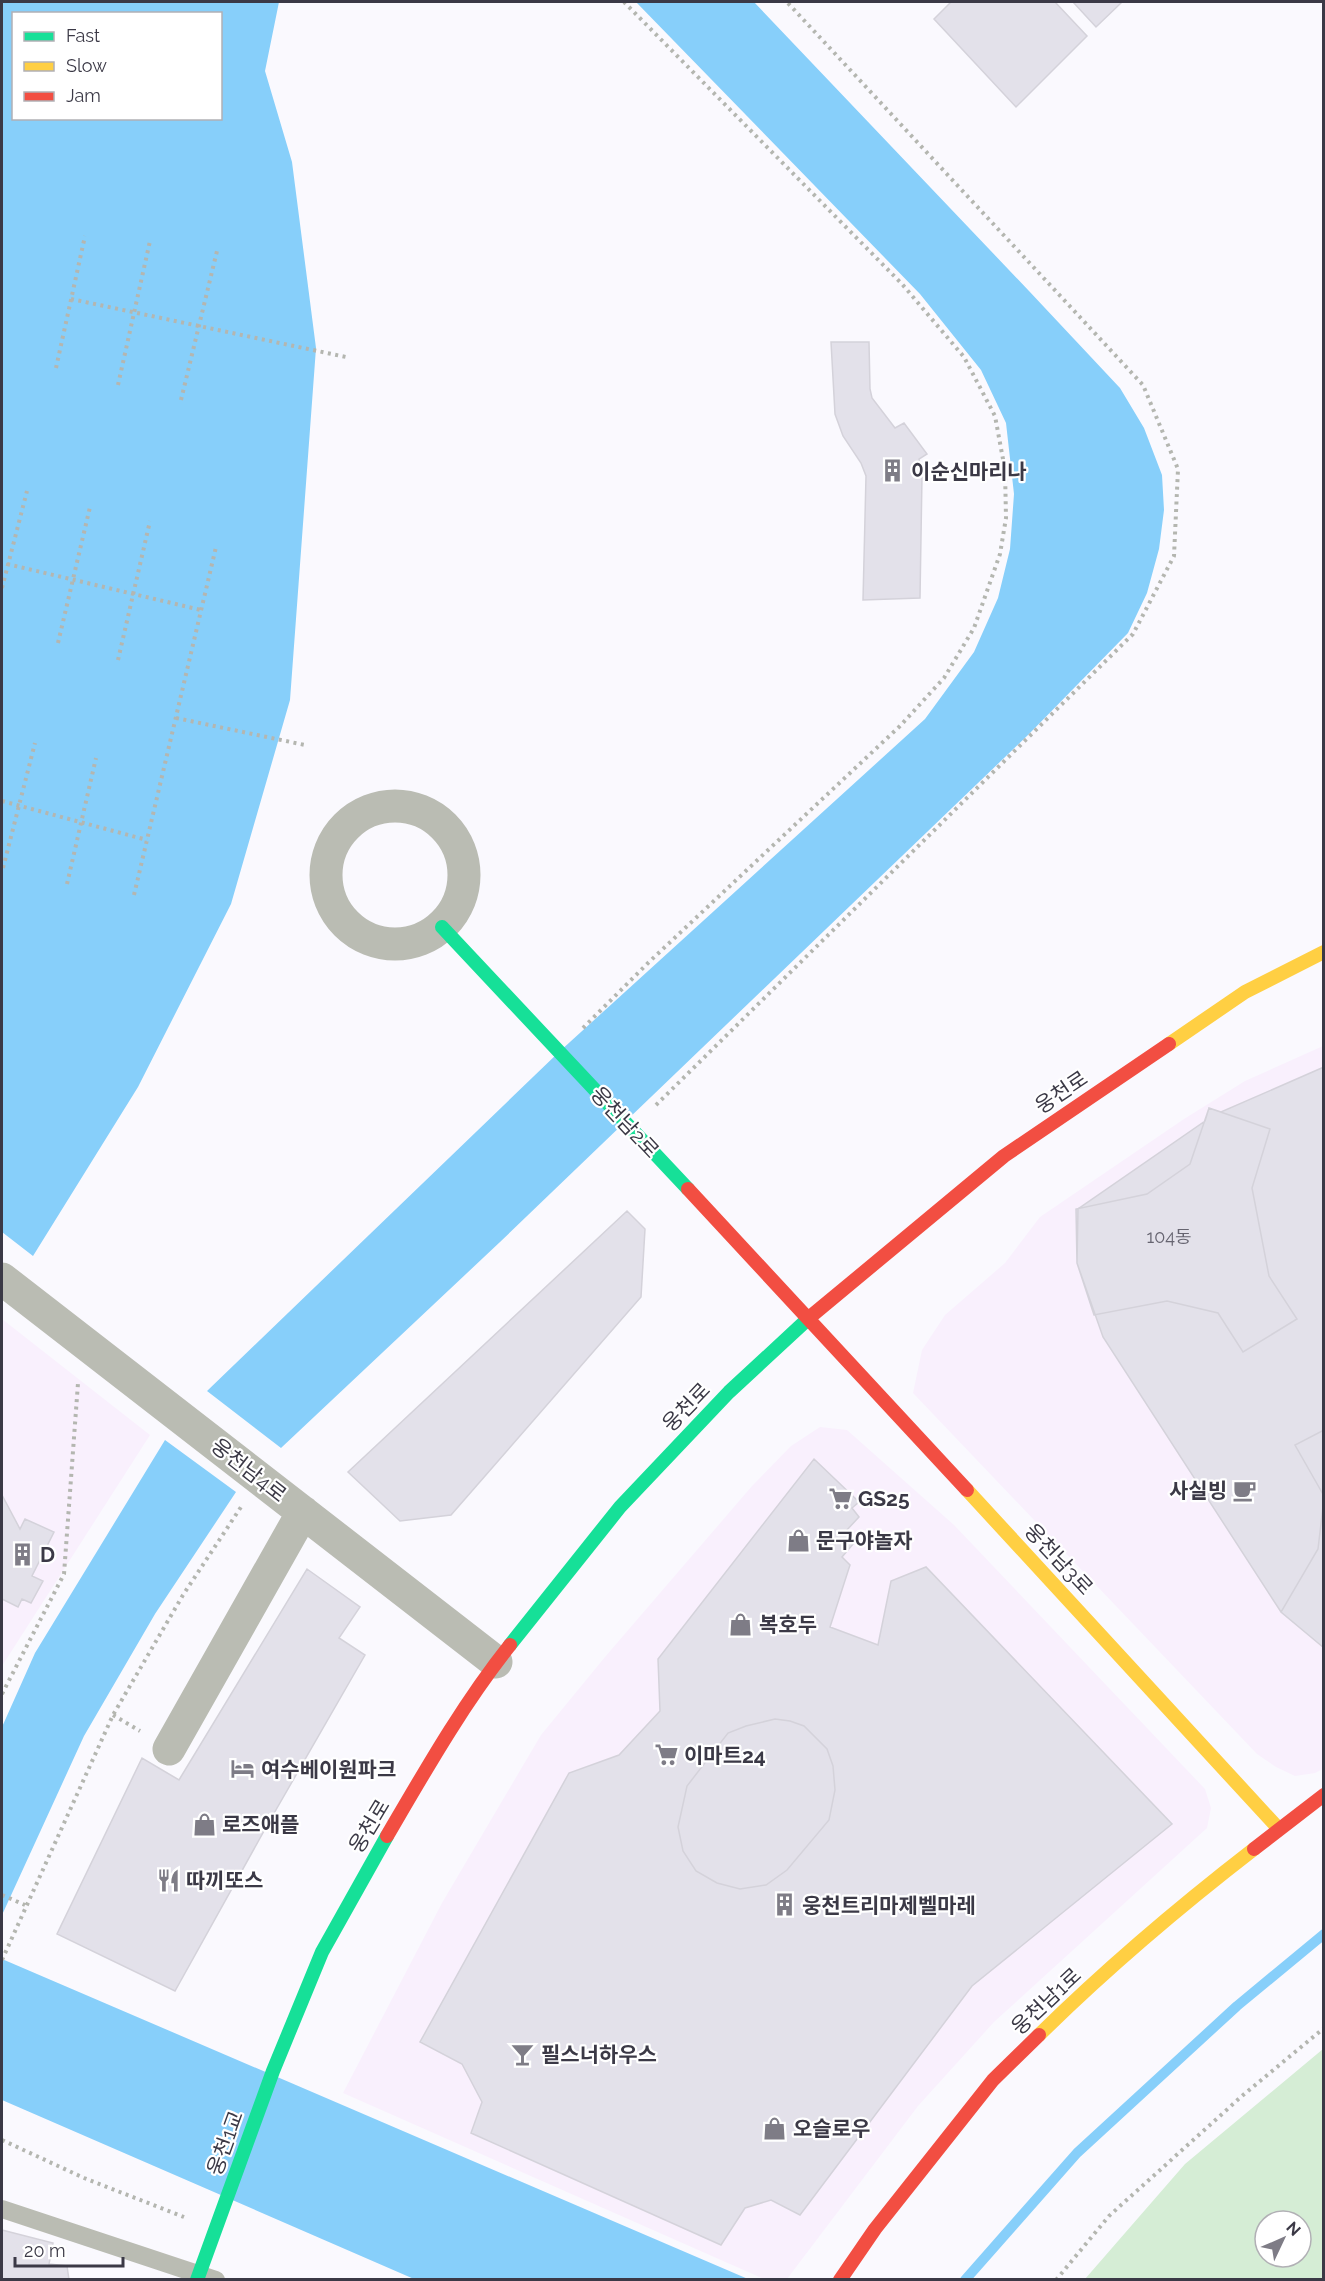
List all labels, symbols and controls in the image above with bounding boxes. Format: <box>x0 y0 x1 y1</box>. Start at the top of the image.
legend <box>12 12 222 120</box>
text: Fast <box>66 25 100 46</box>
text: Slow <box>66 55 107 76</box>
text: Jam <box>66 85 101 106</box>
building icon: 이순신마리나 <box>880 458 906 484</box>
place label: 이순신마리나 <box>911 459 1027 484</box>
street label: 웅천로 <box>1030 1065 1092 1119</box>
street label: 웅천남2로 <box>586 1081 664 1163</box>
house number: 104동 <box>1146 1226 1192 1247</box>
street label: 웅천로 <box>657 1377 715 1437</box>
street label: 웅천남4로 <box>206 1433 292 1507</box>
cafe icon: 사실빙 <box>1232 1477 1258 1503</box>
place label: 사실빙 <box>1169 1478 1227 1503</box>
supermarket icon: GS25 <box>827 1485 853 1511</box>
place label: GS25 <box>858 1486 910 1511</box>
street label: 웅천남3로 <box>1020 1518 1098 1600</box>
shop icon: 문구야놀자 <box>785 1527 811 1553</box>
place label: 문구야놀자 <box>816 1528 913 1553</box>
building icon: D <box>9 1541 35 1567</box>
place label: D <box>40 1542 55 1567</box>
shop icon: 복호두 <box>728 1611 754 1637</box>
place label: 복호두 <box>759 1612 817 1637</box>
supermarket icon: 이마트24 <box>653 1742 679 1768</box>
place label: 이마트24 <box>684 1743 766 1768</box>
hotel icon: 여수베이원파크 <box>230 1756 256 1782</box>
place label: 여수베이원파크 <box>261 1757 396 1782</box>
street label: 웅천로 <box>343 1795 395 1857</box>
shop icon: 로즈애플 <box>191 1811 217 1837</box>
place label: 로즈애플 <box>222 1812 299 1837</box>
restaurant icon: 따끼또스 <box>155 1867 181 1893</box>
place label: 따끼또스 <box>186 1868 263 1893</box>
building icon: 웅천트리마제벨마레 <box>771 1892 797 1918</box>
place label: 웅천트리마제벨마레 <box>802 1893 976 1918</box>
street label: 웅천남1로 <box>1006 1962 1086 2040</box>
bar icon: 필스너하우스 <box>510 2041 536 2067</box>
place label: 필스너하우스 <box>541 2042 657 2067</box>
street label: 웅천1교 <box>202 2107 248 2179</box>
shop icon: 오슬로우 <box>762 2115 788 2141</box>
place label: 오슬로우 <box>793 2116 870 2141</box>
north arrow <box>1253 2209 1313 2269</box>
text: N <box>1282 2218 1305 2240</box>
scale bar <box>15 2230 123 2268</box>
text: 20 m <box>24 2240 66 2261</box>

